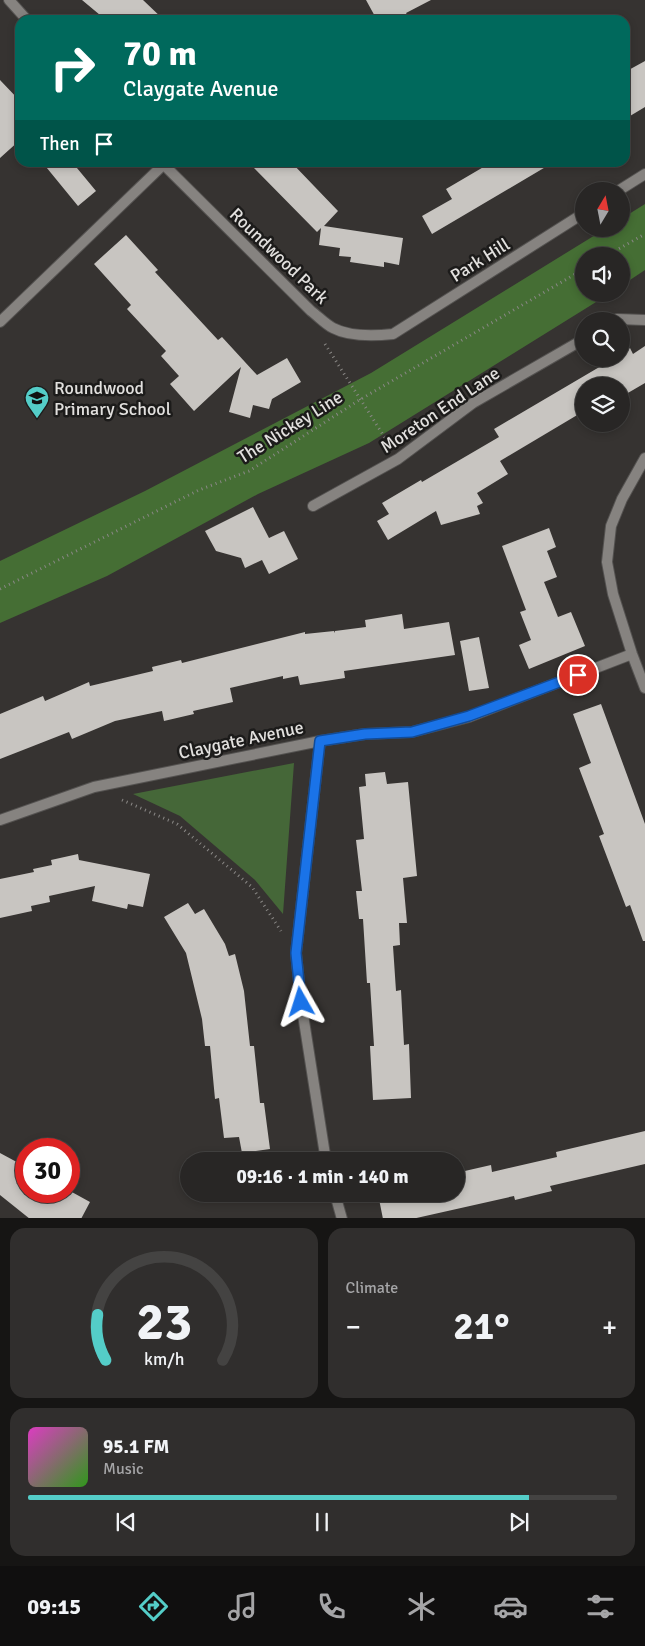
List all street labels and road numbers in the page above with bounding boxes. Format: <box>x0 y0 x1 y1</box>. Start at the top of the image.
street label: Roundwood Park <box>225 203 333 309</box>
street label: Park Hill <box>446 233 514 287</box>
street label: Moreton End Lane <box>376 362 504 458</box>
street label: The Nickey Line <box>233 386 347 468</box>
street label: Claygate Avenue <box>177 716 305 764</box>

